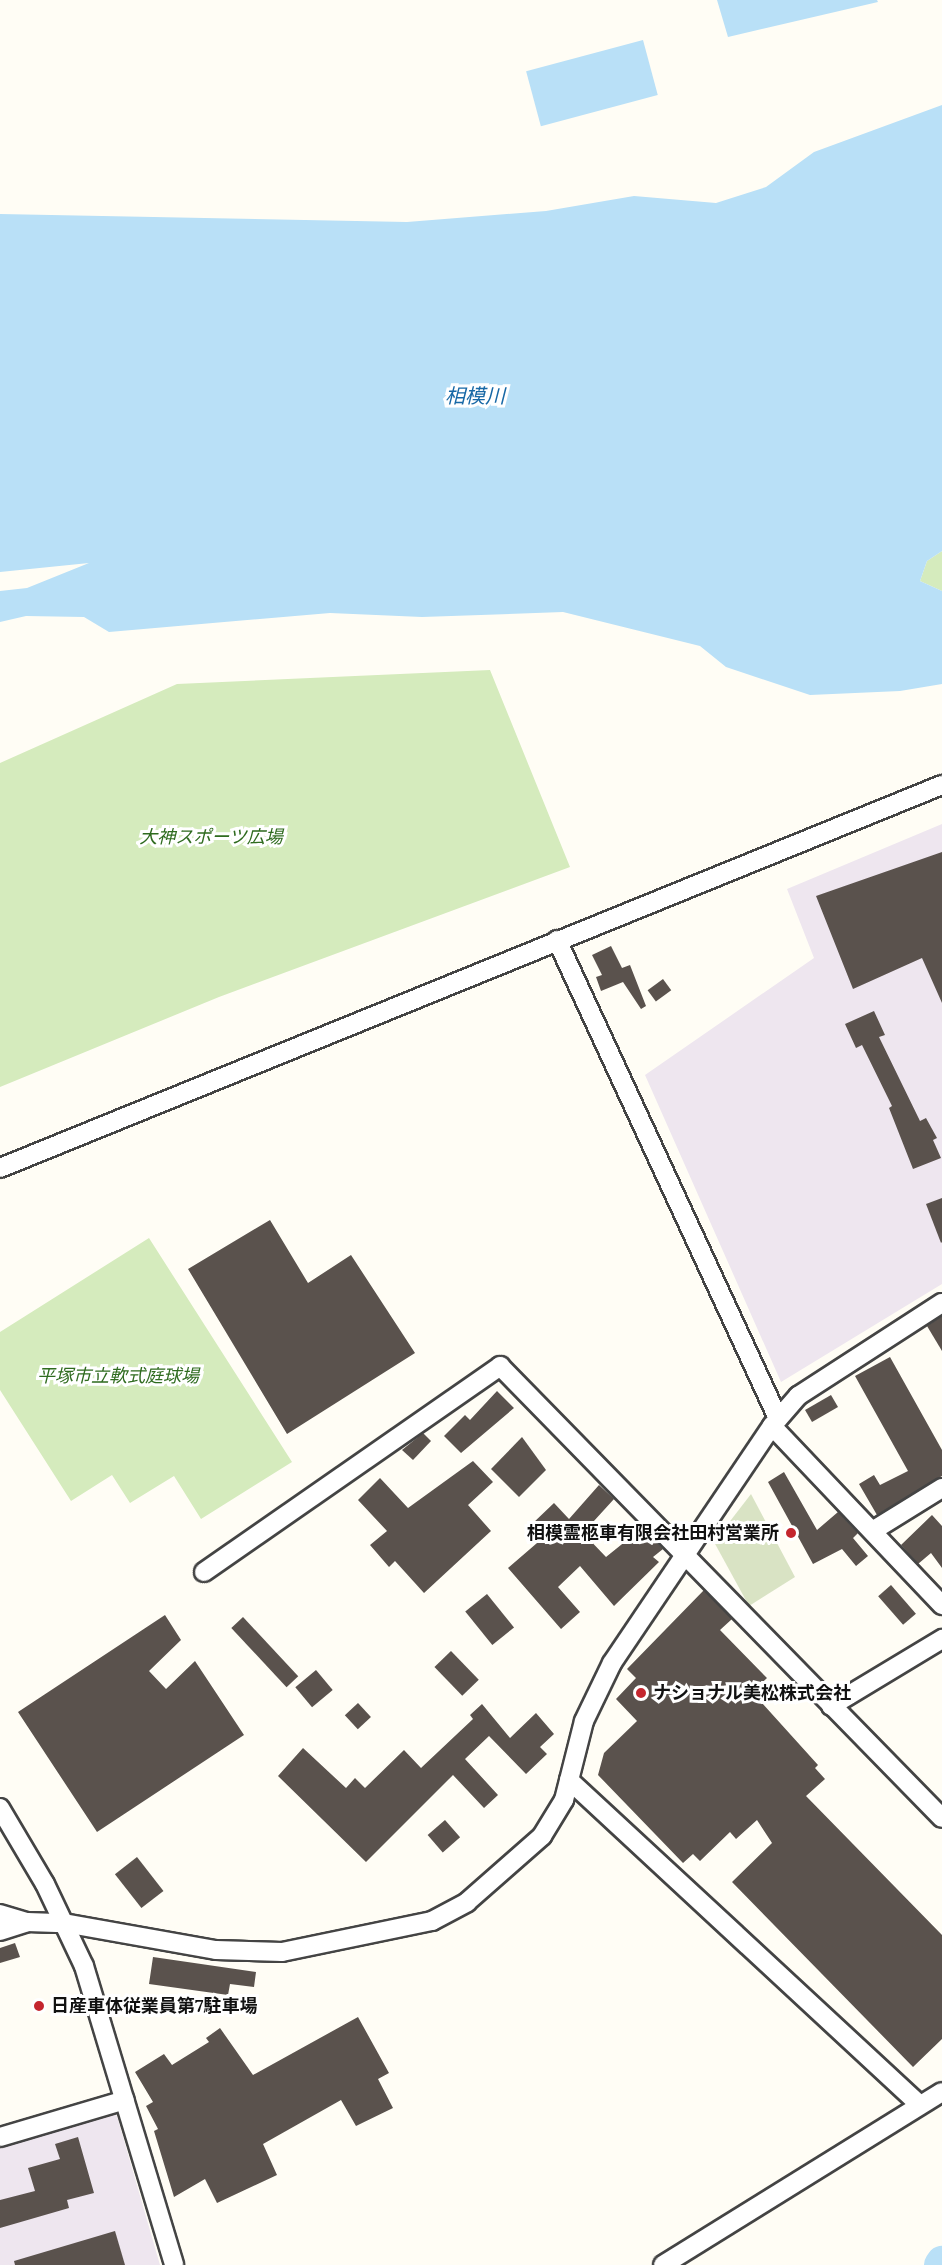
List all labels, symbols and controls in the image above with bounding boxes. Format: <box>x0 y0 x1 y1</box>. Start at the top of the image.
water label: 相模川 <box>445 383 505 407</box>
park label: 大神スポーツ広場 <box>139 826 283 848</box>
park label: 平塚市立軟式庭球場 <box>37 1365 199 1387</box>
place label: 相模霊柩車有限会社田村営業所 <box>527 1522 779 1544</box>
marker: 相模霊柩車有限会社田村営業所 <box>784 1526 798 1540</box>
place label: ナショナル美松株式会社 <box>653 1682 851 1704</box>
marker: ナショナル美松株式会社 <box>634 1686 648 1700</box>
place label: 日産車体従業員第7駐車場 <box>51 1995 257 2017</box>
marker: 日産車体従業員第7駐車場 <box>32 1999 46 2013</box>

